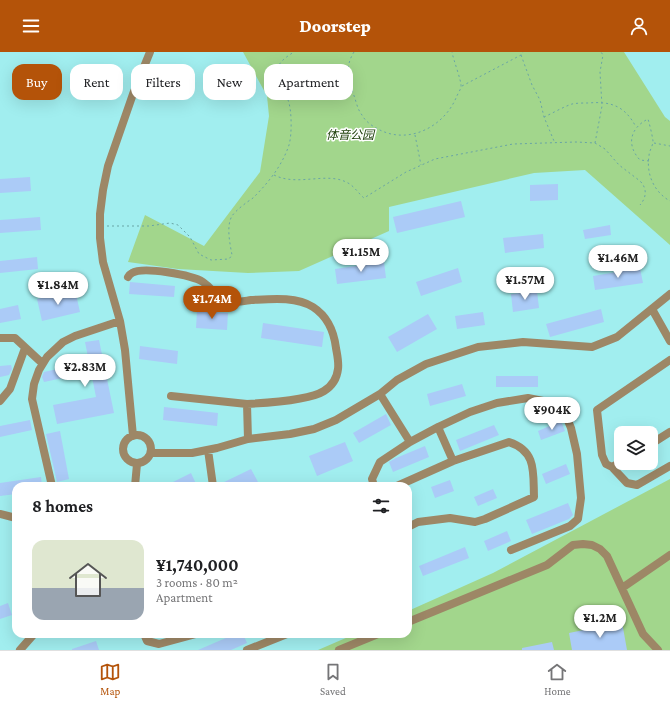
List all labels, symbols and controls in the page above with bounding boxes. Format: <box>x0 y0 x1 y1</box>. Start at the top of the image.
icon: menu <box>20 15 42 37</box>
icon: person <box>628 15 650 37</box>
text: Doorstep <box>299 16 371 36</box>
chip: Buy <box>12 64 62 100</box>
chip: Rent <box>70 64 123 100</box>
chip: Filters <box>131 64 195 100</box>
chip: New <box>203 64 256 100</box>
chip: Apartment <box>264 64 353 100</box>
park label: 体音公园 <box>326 128 376 142</box>
pin: ¥1.15M <box>328 239 394 273</box>
text: ¥1.15M <box>342 244 380 259</box>
pin: ¥1.46M <box>585 245 651 279</box>
text: ¥1.46M <box>597 250 639 265</box>
pin: ¥1.57M <box>492 267 558 301</box>
pin: ¥1.84M <box>25 272 91 306</box>
text: ¥1.57M <box>505 272 545 287</box>
text: ¥1.84M <box>37 277 79 292</box>
pin: ¥1.74M <box>179 286 245 320</box>
text: ¥1.74M <box>192 291 232 306</box>
pin: ¥2.83M <box>52 354 118 388</box>
text: ¥2.83M <box>64 359 106 374</box>
pin: ¥904K <box>524 397 580 431</box>
text: ¥904K <box>533 402 571 417</box>
map controls <box>614 426 658 470</box>
button: layers <box>614 426 658 470</box>
icon: filters <box>370 495 392 517</box>
text: 8 homes <box>32 497 93 516</box>
icon: home <box>64 556 112 604</box>
text: ¥1,740,000 <box>156 556 239 575</box>
text: 3 rooms · 80 m² <box>156 575 238 590</box>
text: Apartment <box>156 590 213 605</box>
pin: ¥1.2M <box>572 605 628 639</box>
text: ¥1.2M <box>583 610 617 625</box>
tab: Map <box>99 661 121 697</box>
tab: Saved <box>320 661 346 697</box>
tab: Home <box>544 661 571 697</box>

